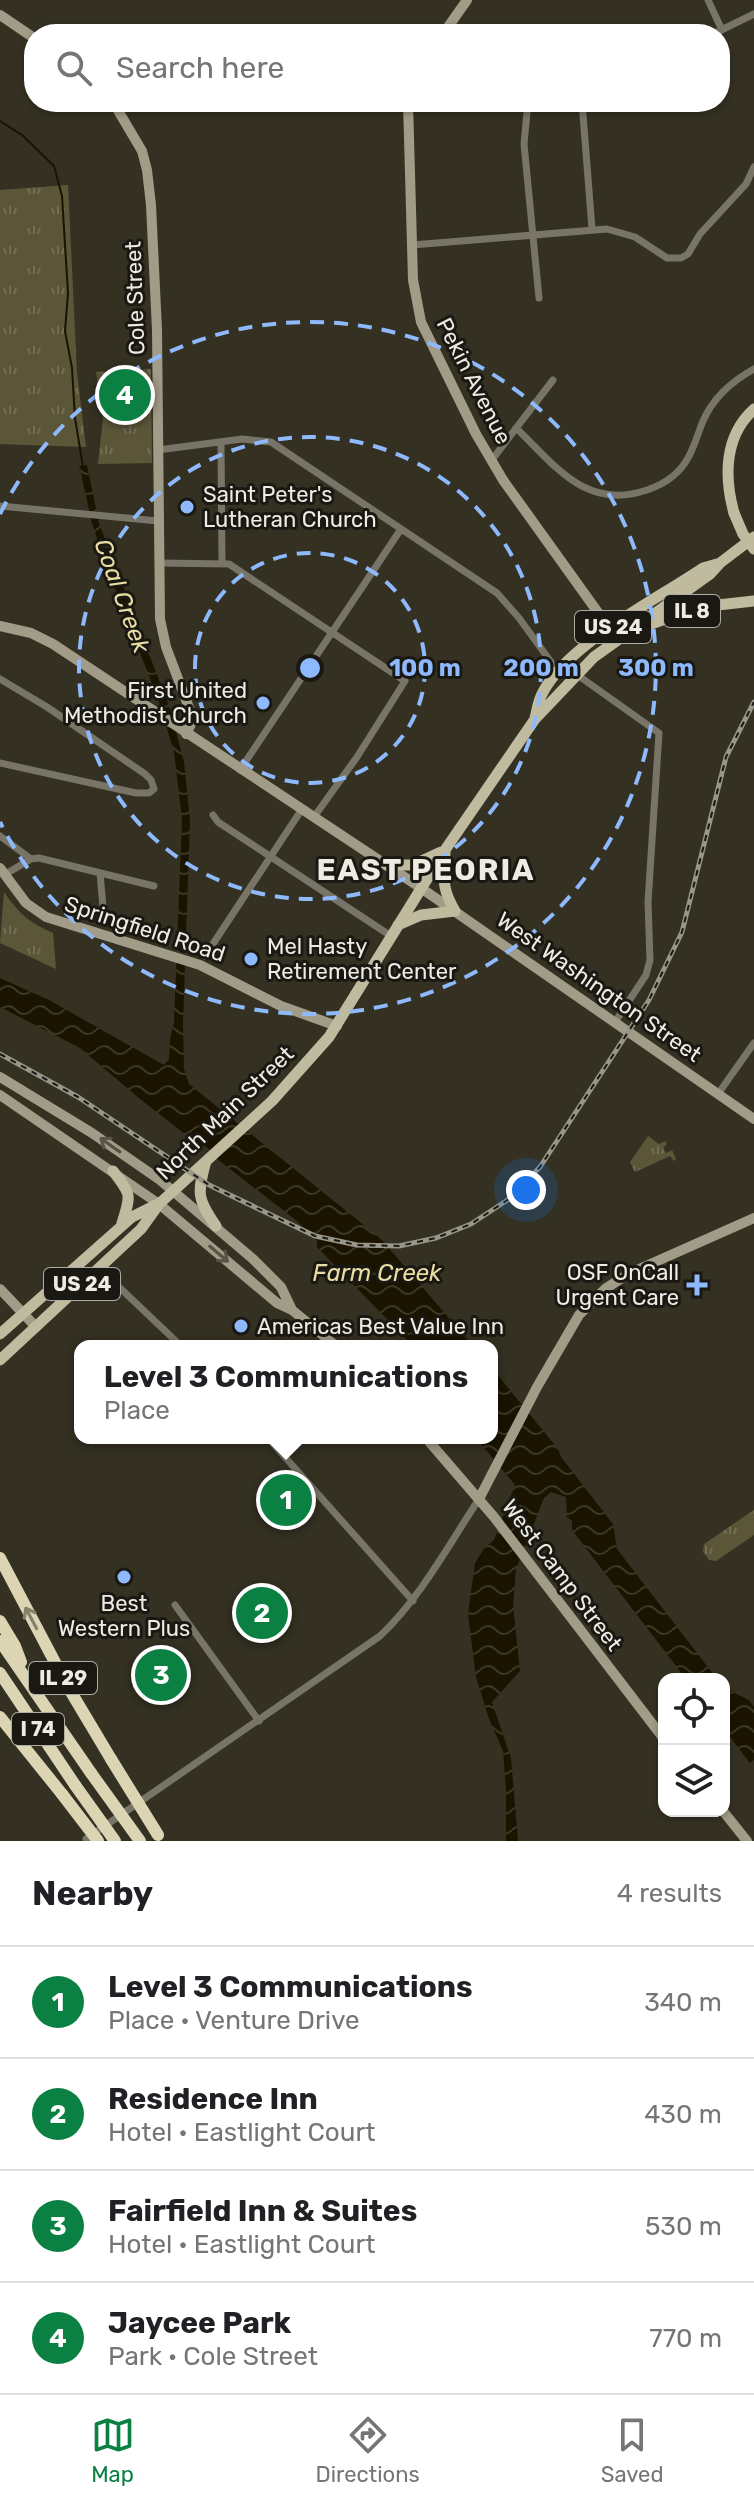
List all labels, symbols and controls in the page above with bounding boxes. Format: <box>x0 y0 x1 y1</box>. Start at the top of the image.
search box <box>24 24 730 112</box>
icon: search <box>52 46 96 90</box>
text: Search here <box>116 50 284 86</box>
street label: Cole Street <box>120 240 150 355</box>
street label: Pekin Avenue <box>431 313 517 449</box>
pin: 4 <box>99 365 151 425</box>
place label: Saint Peter's Lutheran Church <box>203 481 377 533</box>
marker: Saint Peter's Lutheran Church <box>178 498 196 516</box>
water label: Coal Creek <box>88 535 156 658</box>
road number: IL 8 <box>664 595 720 627</box>
road number: US 24 <box>575 611 651 643</box>
centre of rings <box>296 654 324 682</box>
text: 100 m <box>389 654 461 682</box>
text: 200 m <box>503 654 579 682</box>
text: 300 m <box>618 654 694 682</box>
place label: First United Methodist Church <box>64 677 247 729</box>
marker: First United Methodist Church <box>254 694 272 712</box>
district label: EAST PEORIA <box>316 852 536 888</box>
street label: Springfield Road <box>61 890 229 968</box>
street label: West Washington Street <box>491 906 707 1068</box>
place label: Mel Hasty Retirement Center <box>267 933 457 985</box>
marker: Mel Hasty Retirement Center <box>242 950 260 968</box>
street label: North Main Street <box>151 1040 300 1186</box>
one-way arrow <box>99 1137 121 1153</box>
your location <box>506 1170 546 1210</box>
one-way arrow <box>208 1245 229 1263</box>
water label: Farm Creek <box>313 1259 442 1287</box>
place label: OSF OnCall Urgent Care <box>556 1259 679 1311</box>
road number: US 24 <box>44 1268 120 1300</box>
marker: OSF OnCall Urgent Care <box>686 1274 708 1296</box>
place label: Americas Best Value Inn <box>257 1313 504 1340</box>
marker: Americas Best Value Inn <box>232 1317 250 1335</box>
popup <box>74 1340 498 1444</box>
text: Level 3 Communications <box>104 1359 468 1395</box>
text: Place <box>104 1395 170 1426</box>
pin: 1 <box>260 1470 312 1530</box>
street label: West Camp Street <box>496 1494 628 1657</box>
marker: Best Western Plus <box>115 1568 133 1586</box>
pin: 2 <box>236 1583 288 1643</box>
place label: Best Western Plus <box>58 1590 190 1642</box>
one-way arrow <box>23 1607 39 1630</box>
pin: 3 <box>135 1645 187 1705</box>
road number: IL 29 <box>29 1662 97 1694</box>
map controls <box>658 1673 730 1817</box>
button: locate <box>658 1673 730 1745</box>
road number: I 74 <box>12 1713 64 1745</box>
button: layers <box>658 1745 730 1817</box>
text: Nearby <box>32 1873 153 1914</box>
text: 4 results <box>617 1878 722 1909</box>
text: Level 3 Communications <box>108 1969 473 2005</box>
text: 1 <box>52 1987 64 2018</box>
text: 340 m <box>644 1987 722 2018</box>
text: Place · Venture Drive <box>108 2005 360 2036</box>
text: Residence Inn <box>108 2081 318 2117</box>
text: 2 <box>50 2099 66 2130</box>
text: 430 m <box>644 2099 722 2130</box>
text: Hotel · Eastlight Court <box>108 2117 376 2148</box>
text: Fairfield Inn & Suites <box>108 2193 417 2229</box>
text: 3 <box>49 2211 67 2242</box>
text: 530 m <box>645 2211 722 2242</box>
text: Hotel · Eastlight Court <box>108 2229 376 2260</box>
text: Jaycee Park <box>108 2305 291 2341</box>
text: 4 <box>49 2323 67 2354</box>
text: 770 m <box>649 2323 722 2354</box>
text: Park · Cole Street <box>108 2341 318 2372</box>
tab: Map <box>91 2413 135 2488</box>
tab: Directions <box>316 2413 420 2488</box>
tab: Saved <box>601 2413 664 2488</box>

